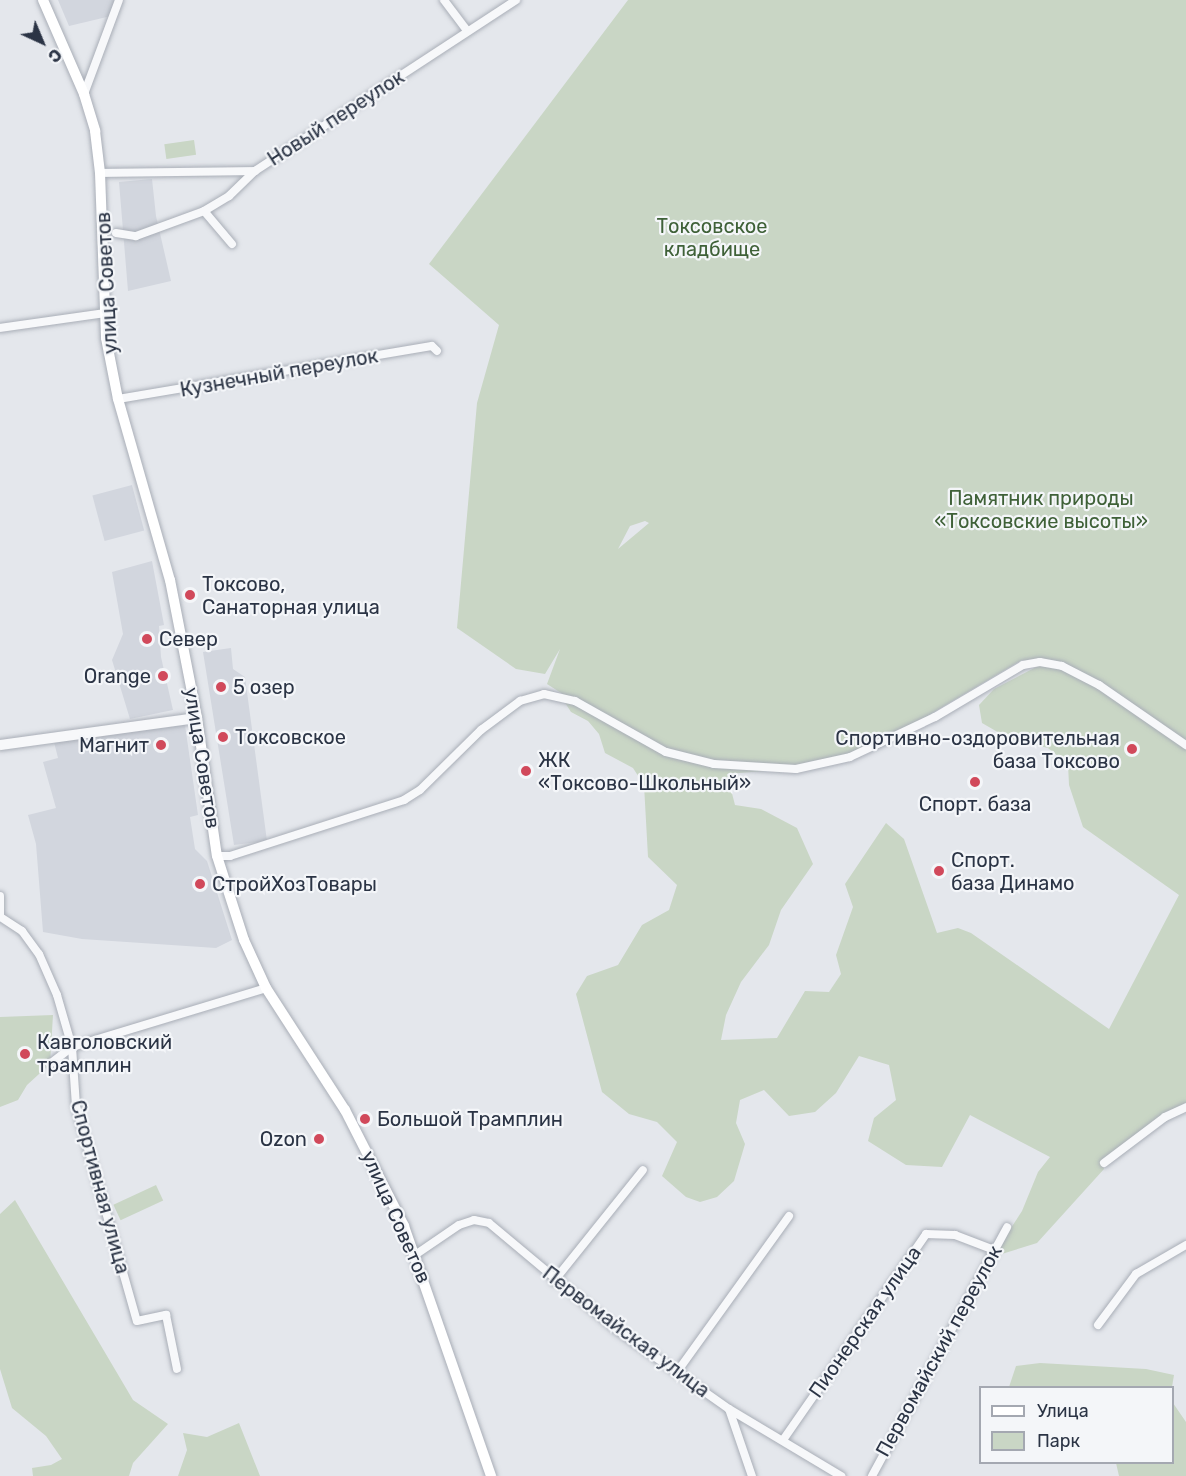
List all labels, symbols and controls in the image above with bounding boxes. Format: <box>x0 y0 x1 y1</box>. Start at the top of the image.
north arrow <box>12 12 72 72</box>
text: С <box>44 45 65 66</box>
street label: Новый переулок <box>263 65 409 171</box>
street label: улица Советов <box>91 211 123 355</box>
park label: Токсовское кладбище <box>657 214 767 261</box>
street label: Кузнечный переулок <box>178 344 380 402</box>
park label: Памятник природы «Токсовские высоты» <box>934 486 1148 533</box>
place label: Токсово, Санаторная улица <box>202 572 380 619</box>
marker: Токсово, Санаторная улица <box>183 588 197 602</box>
place label: Север <box>159 627 218 651</box>
marker: Север <box>140 632 154 646</box>
place label: Orange <box>84 664 151 688</box>
marker: Orange <box>156 669 170 683</box>
place label: 5 озер <box>233 675 295 699</box>
marker: 5 озер <box>214 680 228 694</box>
street label: улица Советов <box>179 686 225 830</box>
place label: Токсовское <box>235 725 346 749</box>
place label: Спортивно-оздоровительная база Токсово <box>835 726 1120 773</box>
marker: Токсовское <box>216 730 230 744</box>
place label: Магнит <box>79 733 149 757</box>
marker: Магнит <box>154 738 168 752</box>
marker: Спортивно-оздоровительная база Токсово <box>1125 742 1139 756</box>
place label: ЖК «Токсово-Школьный» <box>538 748 751 795</box>
marker: ЖК «Токсово-Школьный» <box>519 764 533 778</box>
marker: Спорт. база <box>968 775 982 789</box>
place label: Спорт. база <box>919 792 1031 816</box>
place label: Спорт. база Динамо <box>951 848 1075 895</box>
marker: Спорт. база Динамо <box>932 864 946 878</box>
place label: СтройХозТовары <box>212 872 377 896</box>
marker: СтройХозТовары <box>193 877 207 891</box>
place label: Кавголовский трамплин <box>37 1030 172 1077</box>
marker: Кавголовский трамплин <box>18 1047 32 1061</box>
street label: Спортивная улица <box>65 1098 135 1276</box>
place label: Большой Трамплин <box>377 1107 563 1131</box>
marker: Большой Трамплин <box>358 1112 372 1126</box>
place label: Ozon <box>260 1127 307 1151</box>
marker: Ozon <box>312 1132 326 1146</box>
street label: улица Советов <box>356 1147 436 1287</box>
street label: Первомайский переулок <box>871 1241 1007 1461</box>
street label: Пионерская улица <box>804 1242 926 1402</box>
street label: Первомайская улица <box>538 1261 714 1403</box>
legend <box>979 1386 1174 1464</box>
text: Улица <box>1037 1400 1089 1422</box>
text: Парк <box>1037 1430 1080 1452</box>

